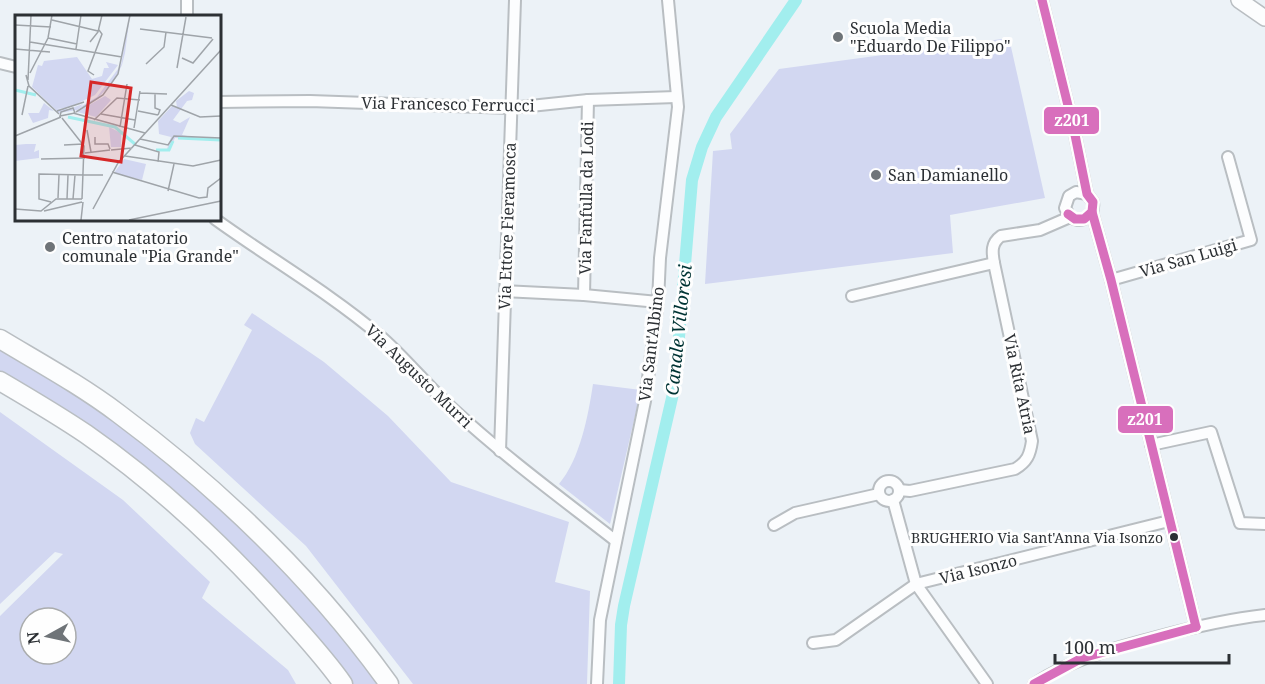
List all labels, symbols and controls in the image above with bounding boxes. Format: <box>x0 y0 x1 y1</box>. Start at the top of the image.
inset map <box>15 15 220 220</box>
place label: Scuola Media "Eduardo De Filippo" <box>850 17 1011 57</box>
marker: Scuola Media "Eduardo De Filippo" <box>831 30 845 44</box>
street label: Via Francesco Ferrucci <box>361 91 535 117</box>
line badge: z201 <box>1043 106 1100 135</box>
text: z201 <box>1054 109 1090 131</box>
street label: Via Fanfulla da Lodi <box>574 121 598 275</box>
street label: Via Ettore Fieramosca <box>493 142 521 310</box>
place label: San Damianello <box>888 164 1008 186</box>
marker: San Damianello <box>869 168 883 182</box>
place label: Centro natatorio comunale "Pia Grande" <box>62 227 239 267</box>
street label: Via San Luigi <box>1137 234 1239 282</box>
marker: Centro natatorio comunale "Pia Grande" <box>43 240 57 254</box>
water label: Canale Villoresi <box>659 263 697 397</box>
street label: Via Sant'Albino <box>633 285 669 403</box>
street label: Via Augusto Murri <box>361 319 477 433</box>
street label: Via Rita Atria <box>999 332 1041 436</box>
line badge: z201 <box>1117 405 1174 434</box>
text: z201 <box>1127 408 1163 430</box>
place label: BRUGHERIO Via Sant'Anna Via Isonzo <box>911 528 1163 547</box>
marker: BRUGHERIO Via Sant'Anna Via Isonzo <box>1168 531 1180 543</box>
street label: Via Isonzo <box>937 549 1019 589</box>
north arrow <box>18 606 78 666</box>
scale bar <box>1055 627 1229 665</box>
text: N <box>21 630 45 646</box>
text: 100 m <box>1064 635 1116 659</box>

